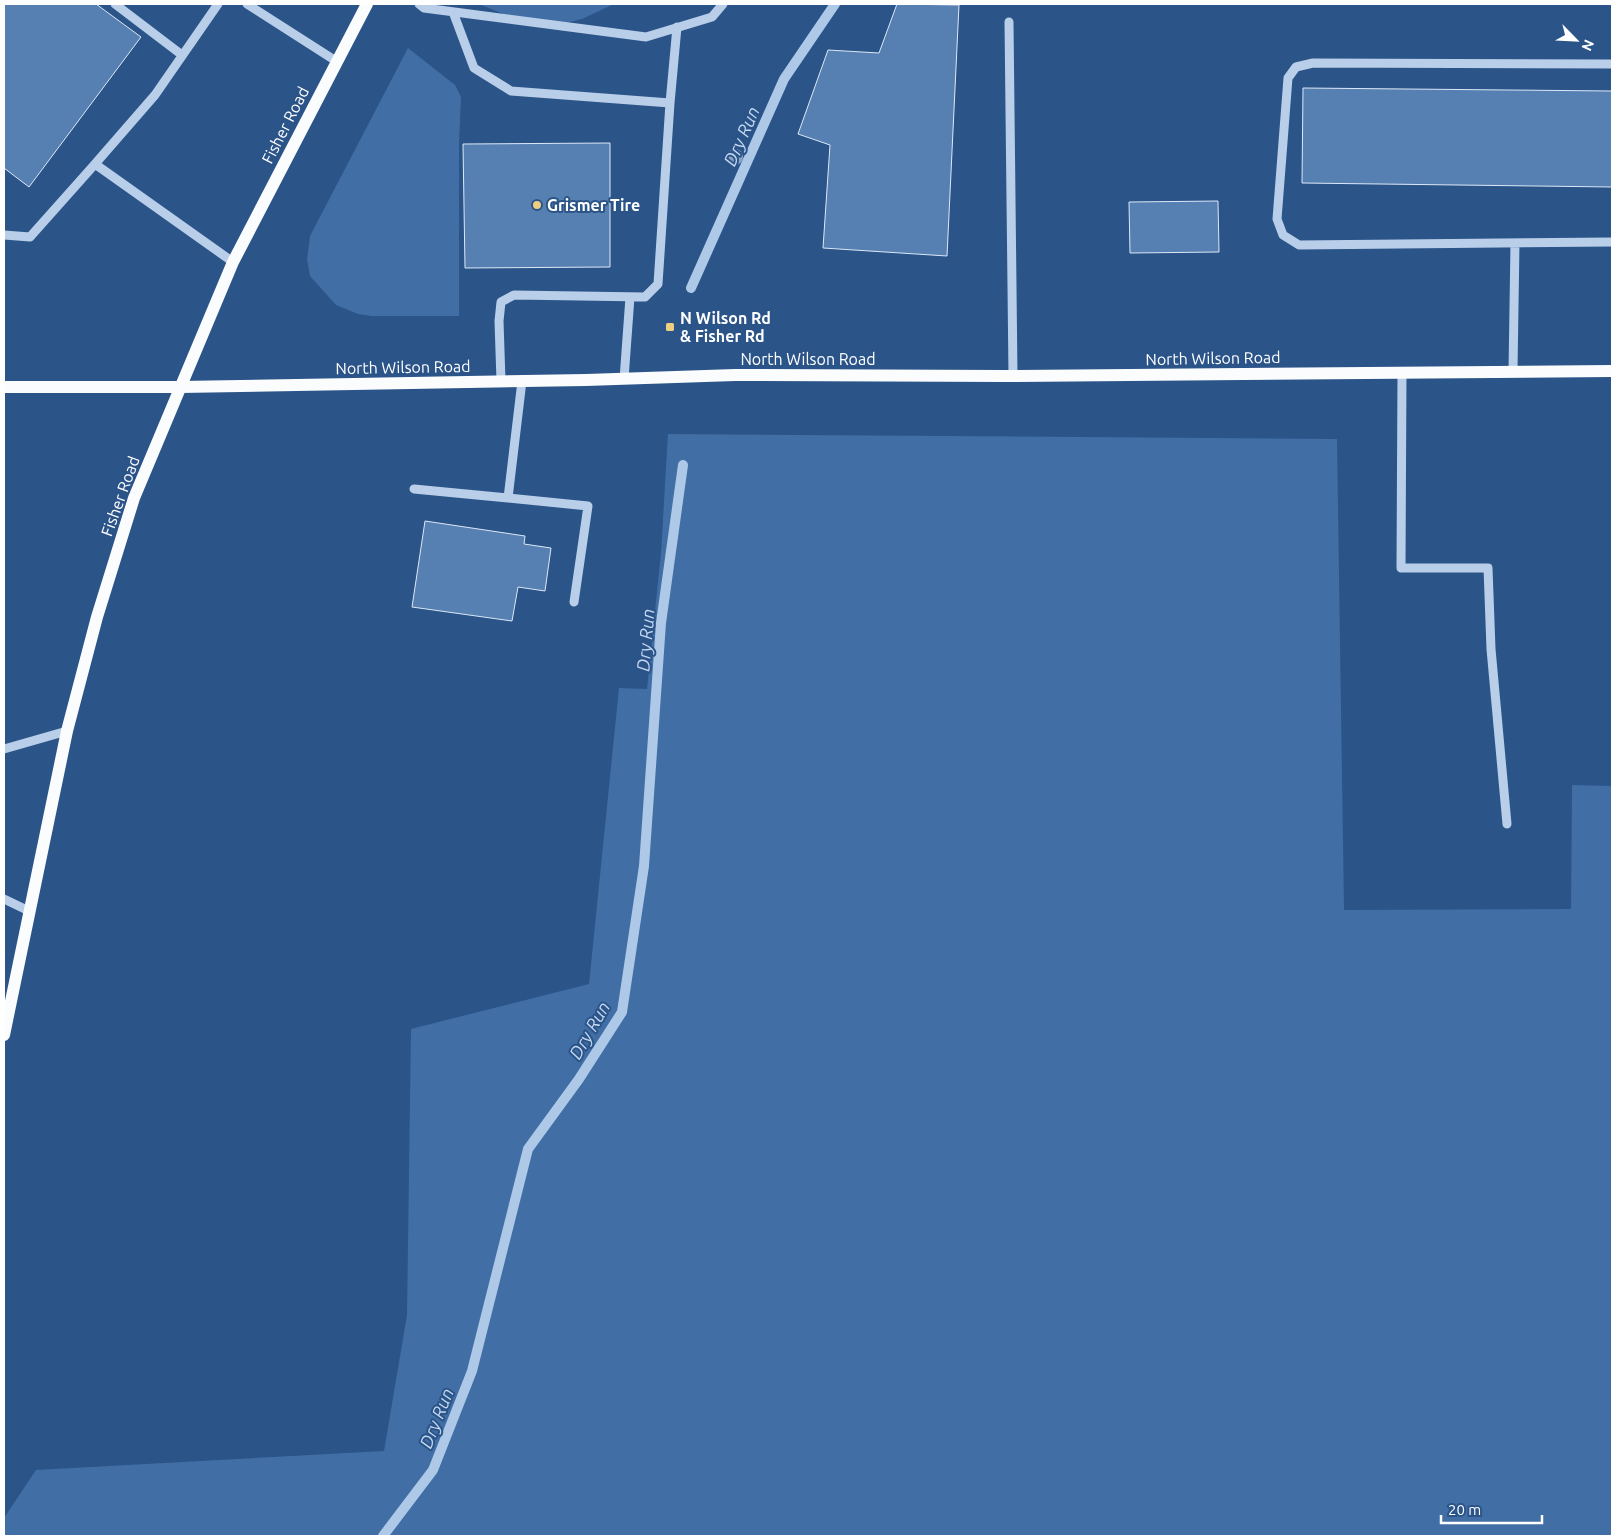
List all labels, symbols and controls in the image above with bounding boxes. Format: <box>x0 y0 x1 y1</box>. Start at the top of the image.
north arrow <box>1551 15 1601 65</box>
text: N <box>1578 37 1597 53</box>
street label: Fisher Road <box>258 84 312 166</box>
water label: Dry Run <box>719 103 763 169</box>
place label: Grismer Tire <box>547 196 640 214</box>
marker: Grismer Tire <box>531 199 543 211</box>
place label: N Wilson Rd & Fisher Rd <box>680 309 771 345</box>
marker: N Wilson Rd & Fisher Rd <box>664 321 676 333</box>
street label: North Wilson Road <box>1145 348 1281 368</box>
street label: North Wilson Road <box>740 350 876 368</box>
street label: North Wilson Road <box>335 357 471 377</box>
street label: Fisher Road <box>97 454 143 538</box>
water label: Dry Run <box>632 608 658 672</box>
water label: Dry Run <box>565 998 613 1062</box>
water label: Dry Run <box>415 1385 457 1451</box>
scale bar <box>1441 1492 1542 1524</box>
text: 20 m <box>1448 1501 1481 1518</box>

